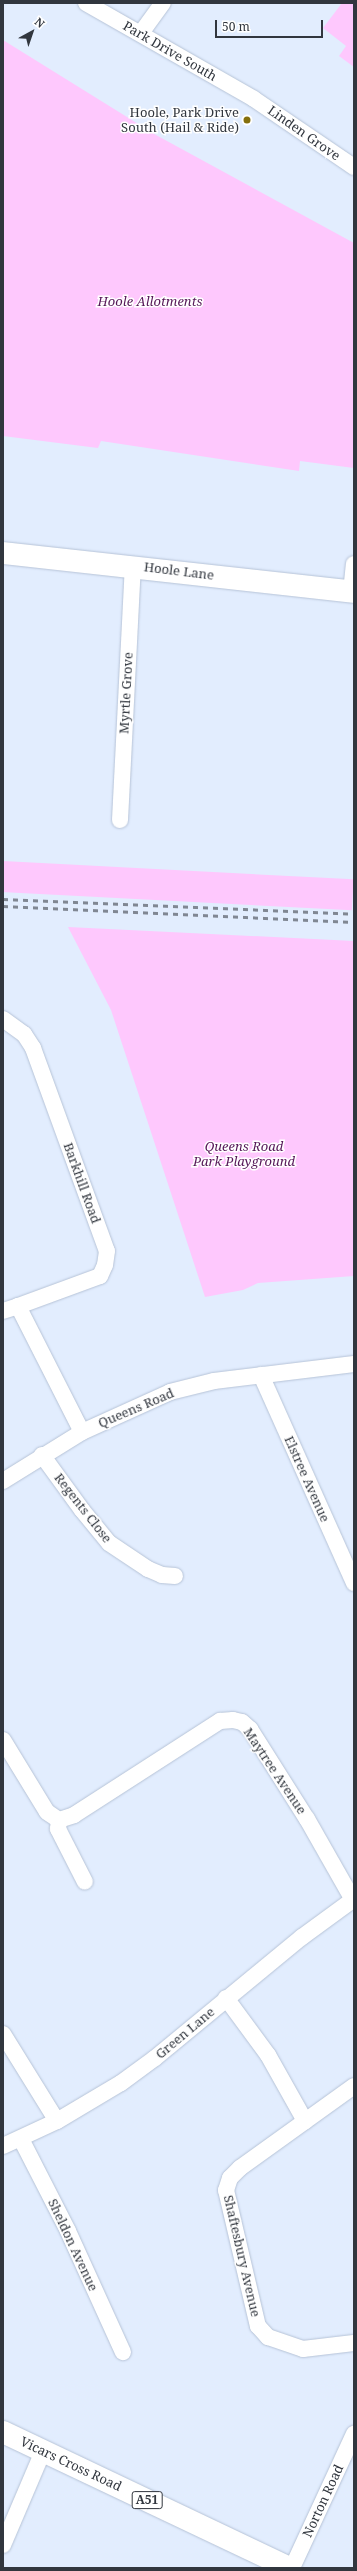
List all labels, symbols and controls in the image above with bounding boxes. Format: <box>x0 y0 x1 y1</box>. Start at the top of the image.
north arrow <box>12 12 52 52</box>
scale bar <box>217 12 325 38</box>
text: N <box>32 14 48 31</box>
street label: Park Drive South <box>120 18 220 84</box>
text: 50 m <box>222 18 250 35</box>
street label: Linden Grove <box>265 102 343 164</box>
place label: Hoole, Park Drive South (Hail & Ride) <box>121 105 239 136</box>
marker: Hoole, Park Drive South (Hail & Ride) <box>242 115 252 125</box>
park label: Hoole Allotments <box>98 293 202 309</box>
street label: Hoole Lane <box>143 559 215 583</box>
street label: Myrtle Grove <box>116 652 136 734</box>
park label: Queens Road Park Playground <box>193 1139 295 1170</box>
street label: Barkhill Road <box>60 1141 104 1225</box>
street label: Queens Road <box>96 1385 176 1431</box>
street label: Elstree Avenue <box>281 1434 333 1524</box>
street label: Regents Close <box>51 1470 115 1546</box>
street label: Maytree Avenue <box>240 1725 310 1817</box>
street label: Green Lane <box>152 2004 218 2062</box>
street label: Shaftesbury Avenue <box>220 2194 264 2318</box>
street label: Sheldon Avenue <box>45 2196 101 2294</box>
street label: Vicars Cross Road <box>18 2434 124 2494</box>
street label: Norton Road <box>299 2462 347 2540</box>
road number: A51 <box>131 2490 163 2510</box>

